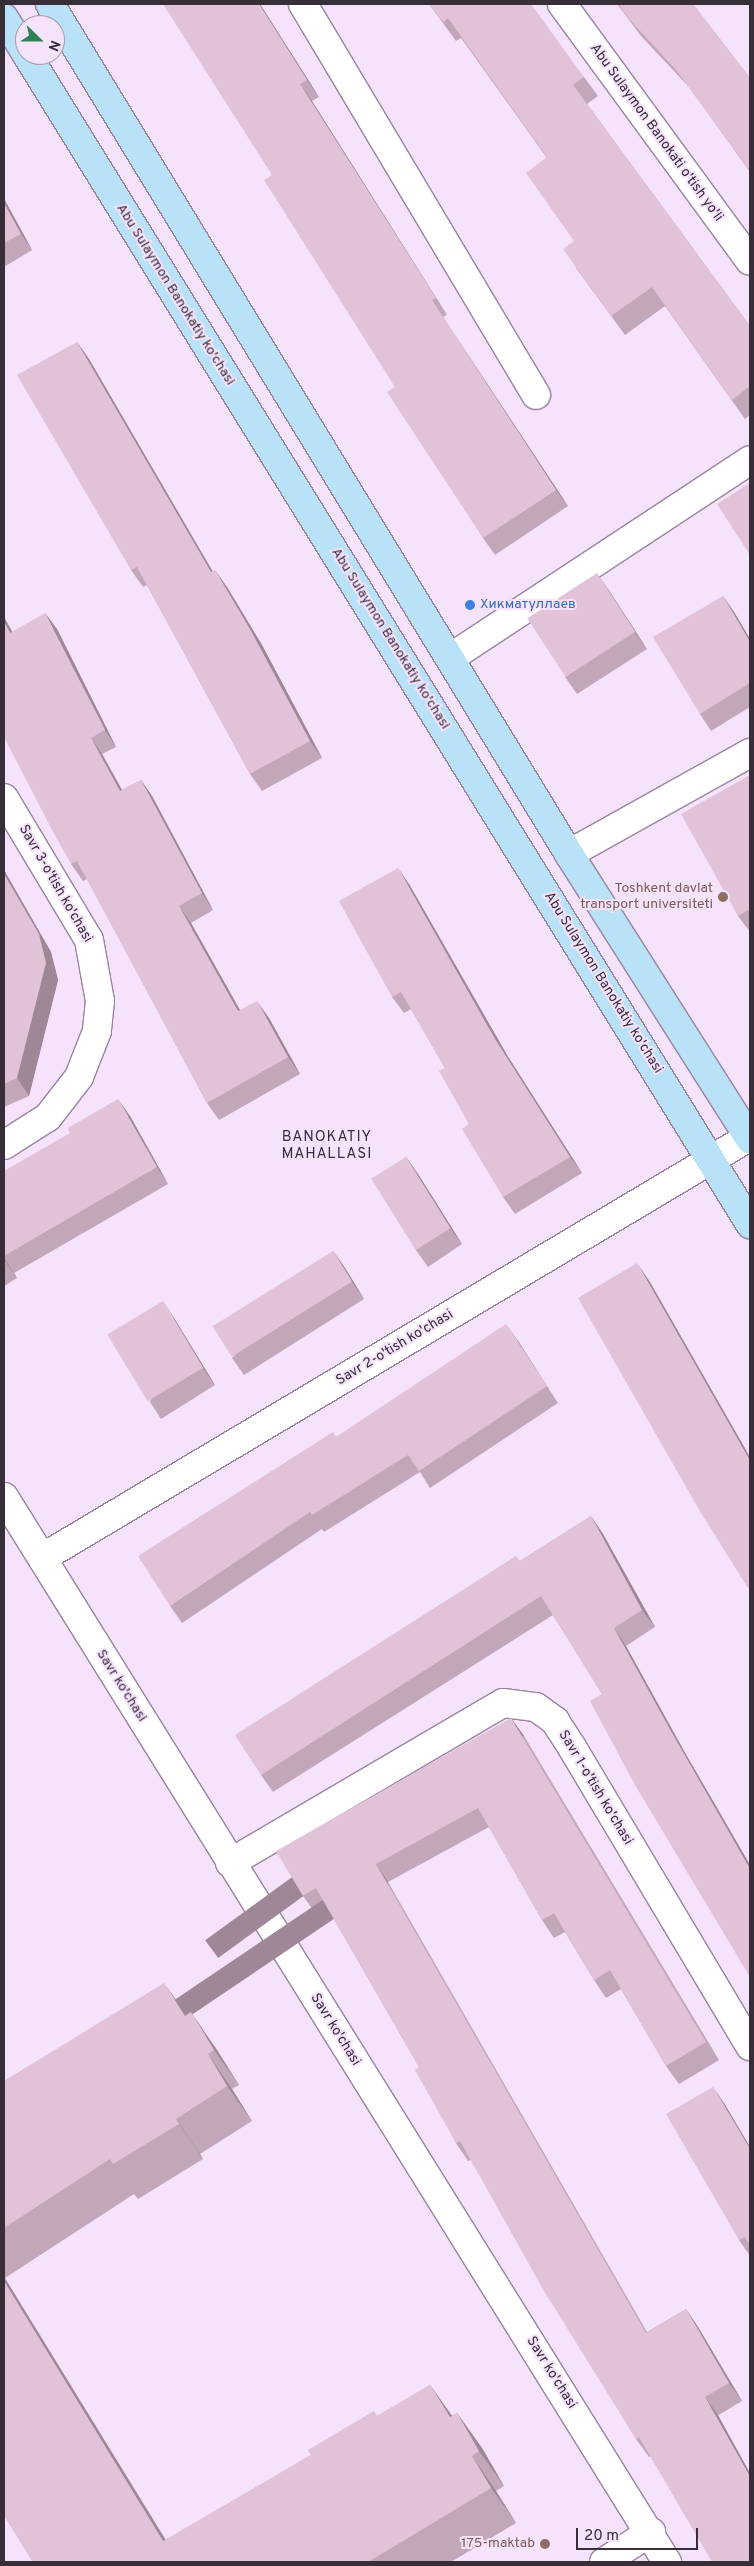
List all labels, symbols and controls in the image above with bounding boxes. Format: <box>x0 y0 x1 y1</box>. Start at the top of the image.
north arrow <box>15 15 65 65</box>
text: N <box>44 38 63 53</box>
street label: Abu Sulaymon Banokati o'tish yo'li <box>586 41 726 225</box>
street label: Abu Sulaymon Banokatiy ko'chasi <box>112 201 238 389</box>
street label: Abu Sulaymon Banokatiy ko'chasi <box>327 545 453 733</box>
place label: Хикматуллаев <box>480 597 576 613</box>
marker: Хикматуллаев <box>464 599 476 611</box>
street label: Savr 3-o'tish ko'chasi <box>14 822 96 946</box>
place label: Toshkent davlat transport universiteti <box>580 881 713 914</box>
street label: Abu Sulaymon Banokatiy ko'chasi <box>540 889 666 1077</box>
marker: Toshkent davlat transport universiteti <box>717 891 729 903</box>
district label: BANOKATIY MAHALLASI <box>280 1128 374 1163</box>
street label: Savr 2-o'tish ko'chasi <box>334 1306 456 1390</box>
street label: Savr ko'chasi <box>92 1647 150 1725</box>
street label: Savr 1-o'tish ko'chasi <box>554 1728 636 1848</box>
street label: Savr ko'chasi <box>306 1991 364 2069</box>
street label: Savr ko'chasi <box>522 2334 580 2412</box>
scale bar <box>579 2518 702 2550</box>
text: 20 m <box>584 2527 619 2546</box>
place label: 175-maktab <box>461 2536 535 2552</box>
marker: 175-maktab <box>539 2538 551 2550</box>

